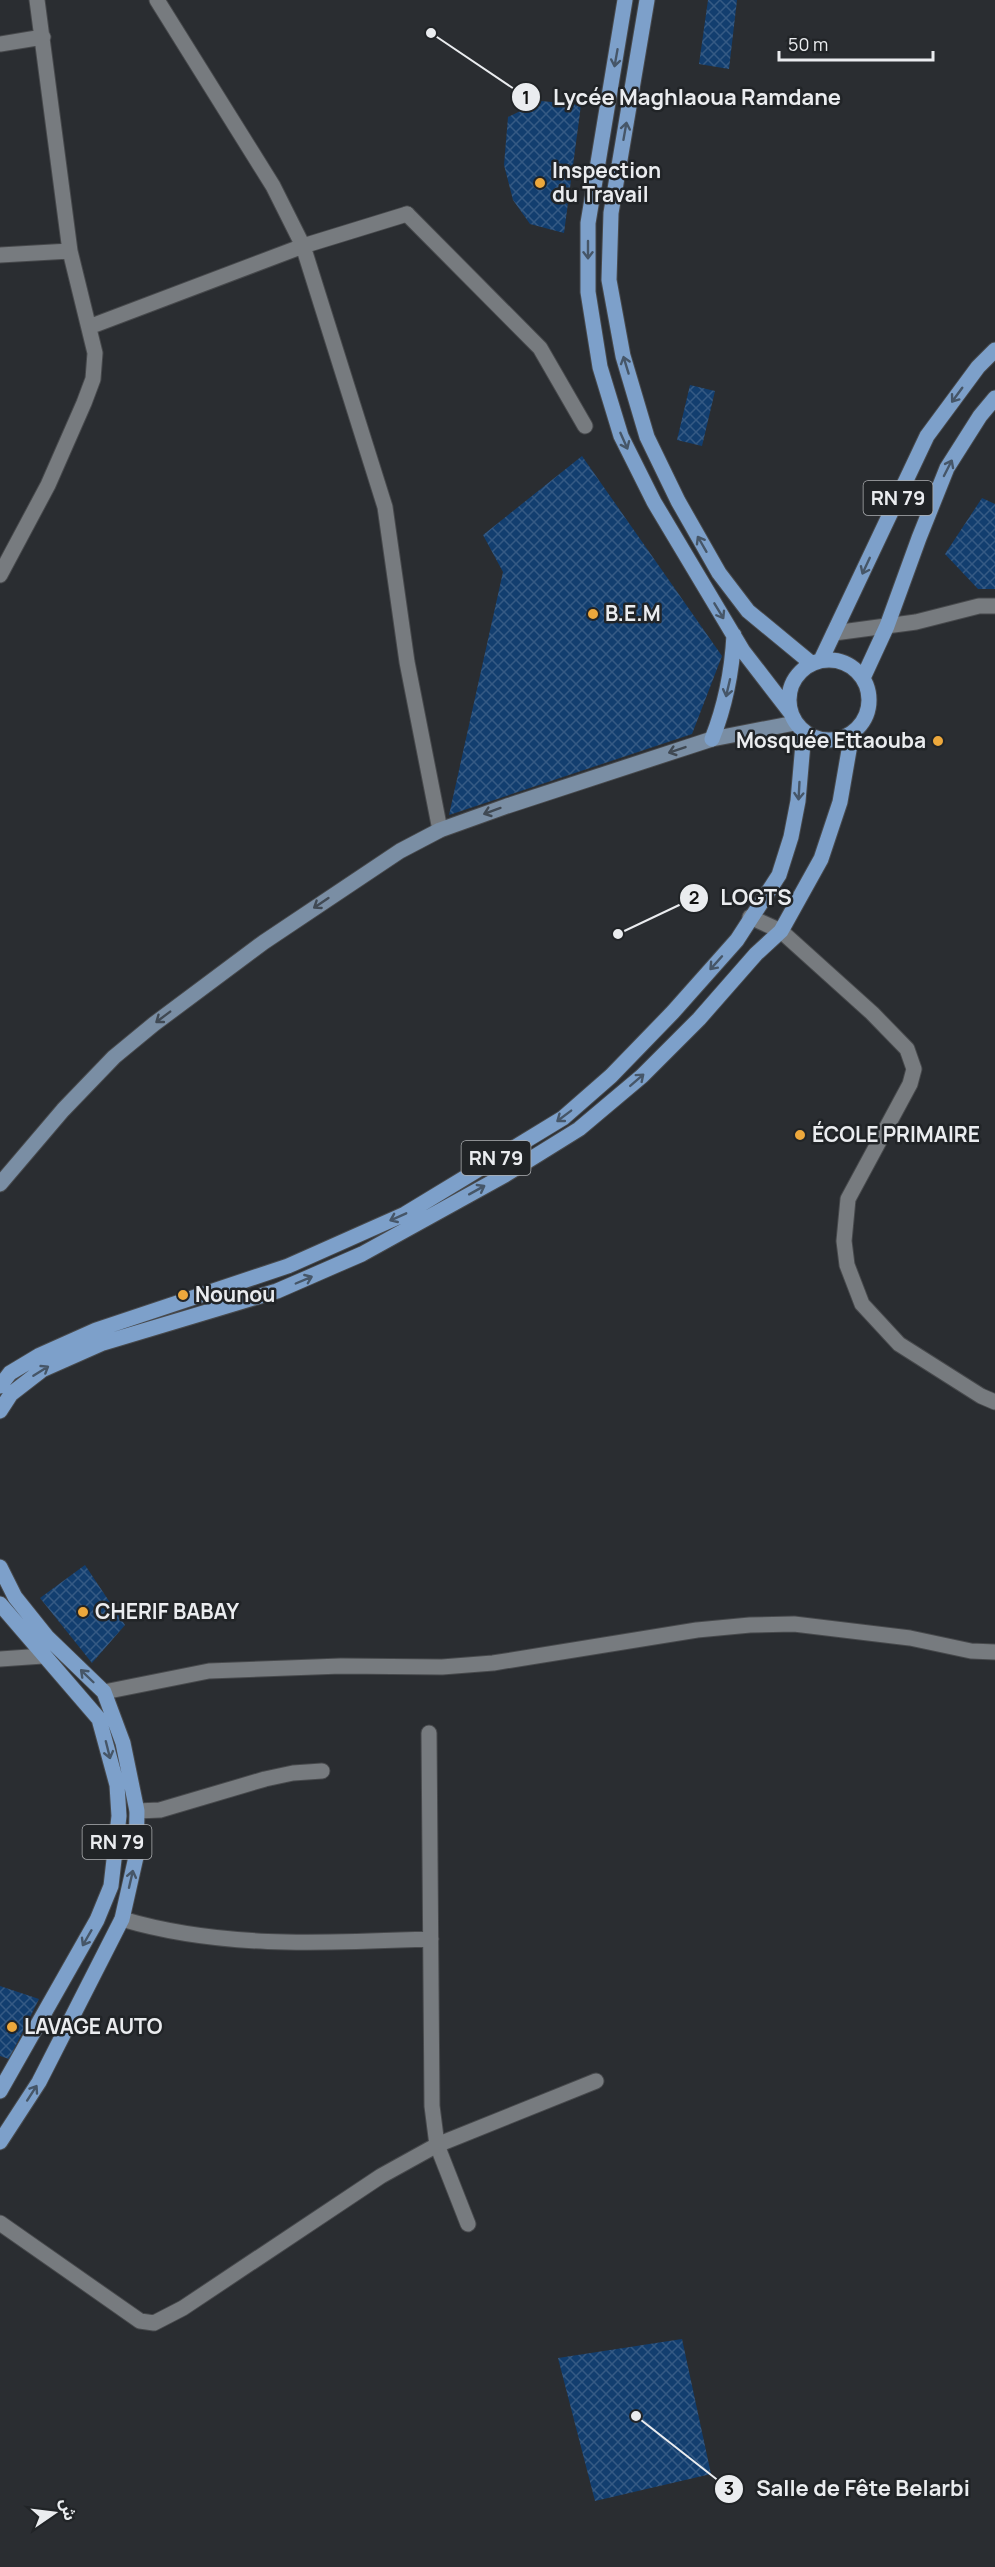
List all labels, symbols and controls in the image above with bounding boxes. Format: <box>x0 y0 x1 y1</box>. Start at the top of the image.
scale bar <box>779 24 934 62</box>
text: 50 m <box>788 32 828 56</box>
one-way arrow <box>610 47 621 67</box>
callout: Lycée Maghlaoua Ramdane <box>511 77 853 117</box>
text: Lycée Maghlaoua Ramdane <box>553 82 841 112</box>
text: 1 <box>522 85 530 109</box>
one-way arrow <box>620 122 631 142</box>
place label: Inspection du Travail <box>552 156 661 208</box>
marker: Inspection du Travail <box>533 176 547 190</box>
one-way arrow <box>582 240 594 260</box>
one-way arrow <box>620 356 631 375</box>
one-way arrow <box>951 386 964 402</box>
one-way arrow <box>619 431 630 449</box>
one-way arrow <box>943 460 954 478</box>
road number: RN 79 <box>864 481 932 515</box>
one-way arrow <box>696 536 708 553</box>
one-way arrow <box>859 556 871 574</box>
place label: B.E.M <box>605 599 661 627</box>
one-way arrow <box>713 602 725 619</box>
marker: B.E.M <box>586 607 600 621</box>
one-way arrow <box>722 678 733 697</box>
place label: Mosquée Ettaouba <box>736 726 926 754</box>
marker: Mosquée Ettaouba <box>931 734 945 748</box>
one-way arrow <box>668 746 687 757</box>
one-way arrow <box>793 780 804 800</box>
one-way arrow <box>483 807 502 818</box>
callout: LOGTS <box>679 878 804 918</box>
text: LOGTS <box>720 882 792 912</box>
text: 2 <box>689 885 699 909</box>
one-way arrow <box>313 897 329 909</box>
one-way arrow <box>709 955 723 970</box>
one-way arrow <box>155 1011 171 1023</box>
one-way arrow <box>629 1073 644 1087</box>
one-way arrow <box>556 1109 572 1122</box>
place label: ÉCOLE PRIMAIRE <box>812 1120 980 1148</box>
marker: ÉCOLE PRIMAIRE <box>793 1128 807 1142</box>
road number: RN 79 <box>462 1141 530 1175</box>
one-way arrow <box>468 1184 485 1196</box>
one-way arrow <box>389 1212 407 1223</box>
one-way arrow <box>295 1273 313 1284</box>
place label: Nounou <box>195 1280 275 1308</box>
marker: Nounou <box>176 1288 190 1302</box>
one-way arrow <box>33 1365 50 1378</box>
place label: CHERIF BABAY <box>95 1597 239 1625</box>
marker: CHERIF BABAY <box>76 1605 90 1619</box>
one-way arrow <box>80 1669 95 1683</box>
one-way arrow <box>103 1740 115 1759</box>
road number: RN 79 <box>82 1825 152 1859</box>
one-way arrow <box>126 1870 137 1889</box>
one-way arrow <box>81 1929 93 1946</box>
place label: LAVAGE AUTO <box>24 2012 163 2040</box>
marker: LAVAGE AUTO <box>5 2020 19 2034</box>
one-way arrow <box>26 2085 38 2102</box>
callout: Salle de Fête Belarbi <box>714 2469 982 2509</box>
text: Salle de Fête Belarbi <box>756 2473 970 2503</box>
text: 3 <box>724 2476 734 2500</box>
north arrow <box>24 2483 84 2543</box>
text: ش <box>55 2496 82 2523</box>

